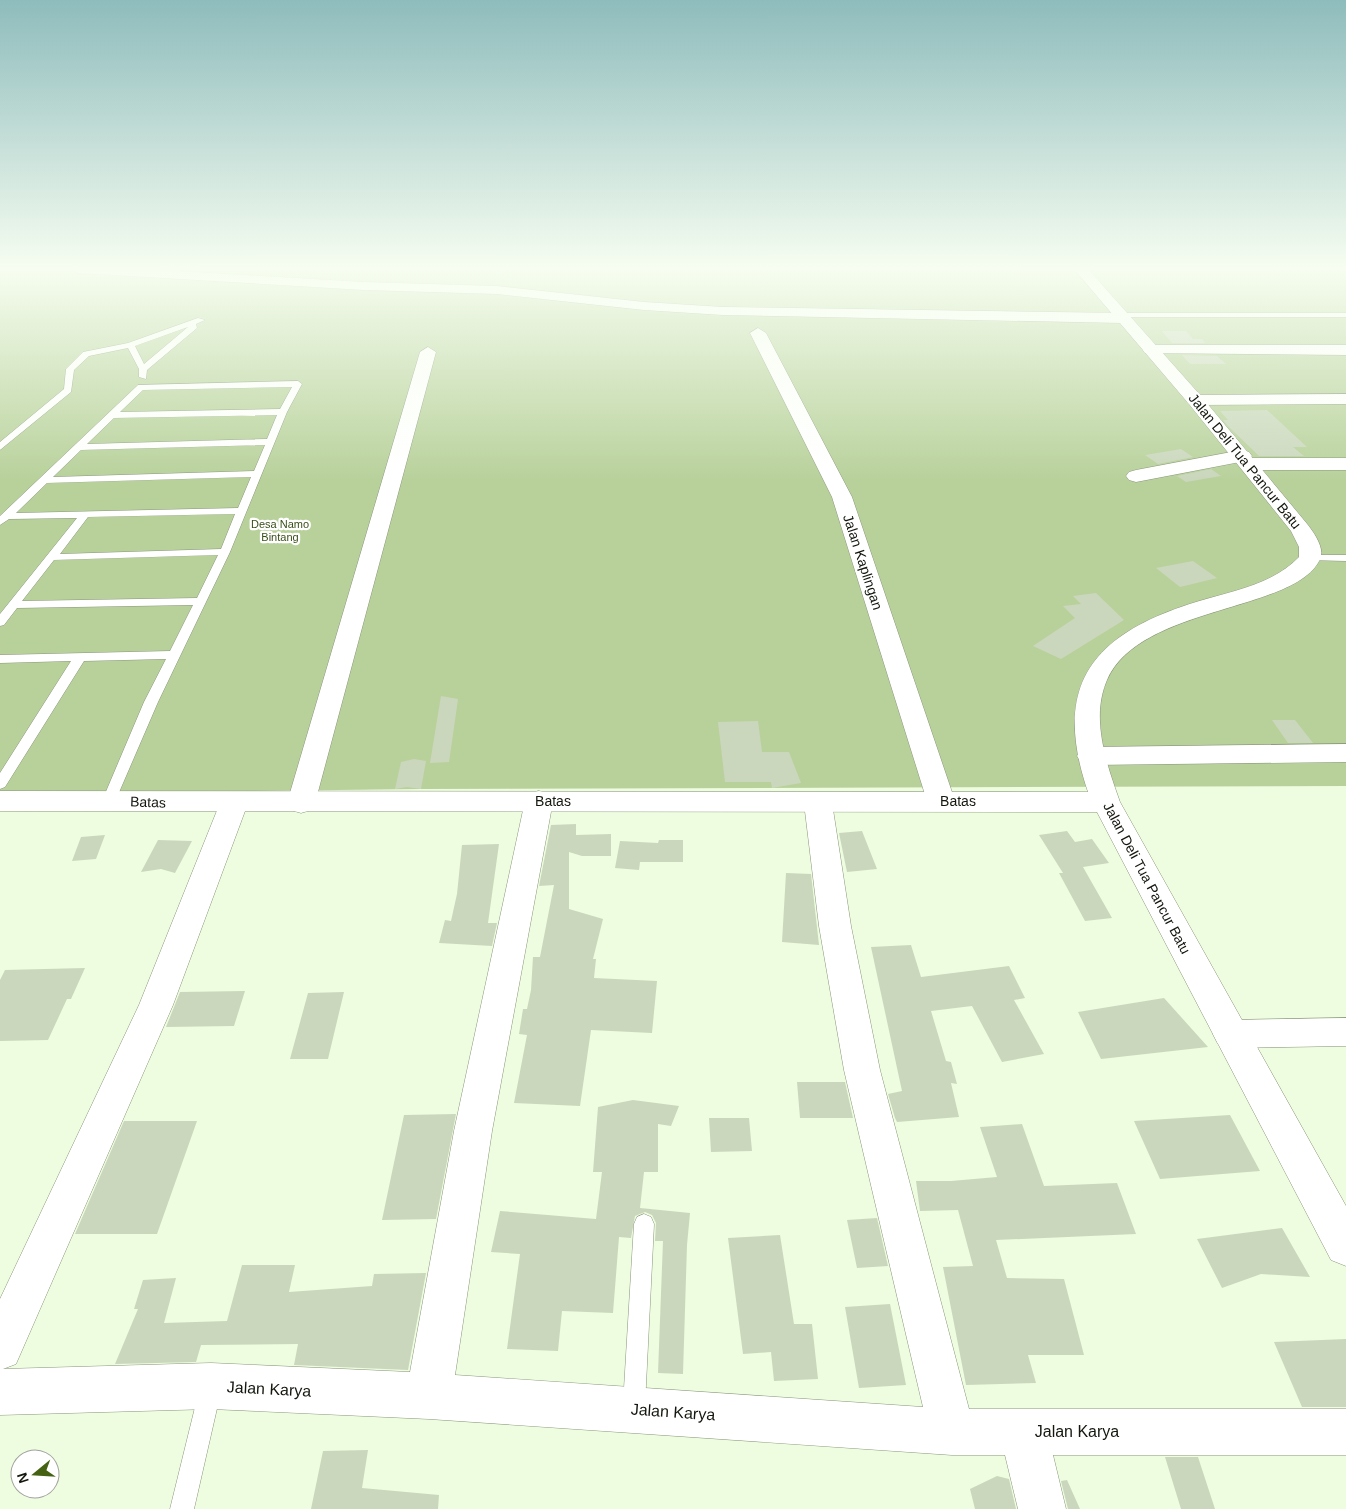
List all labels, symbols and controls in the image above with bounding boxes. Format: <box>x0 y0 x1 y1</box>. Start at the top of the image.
street label: Jalan Deli Tua Pancur Batu <box>1185 390 1305 532</box>
street label: Jalan Kaplingan <box>840 512 886 612</box>
park label: Desa Namo Bintang <box>251 518 309 543</box>
street label: Batas <box>130 793 166 811</box>
street label: Batas <box>535 793 571 809</box>
street label: Batas <box>940 793 976 809</box>
street label: Jalan Deli Tua Pancur Batu <box>1100 799 1194 957</box>
street label: Jalan Karya <box>226 1378 312 1400</box>
street label: Jalan Karya <box>630 1401 716 1423</box>
street label: Jalan Karya <box>1035 1423 1119 1440</box>
north arrow <box>10 1449 60 1499</box>
text: N <box>13 1471 32 1485</box>

